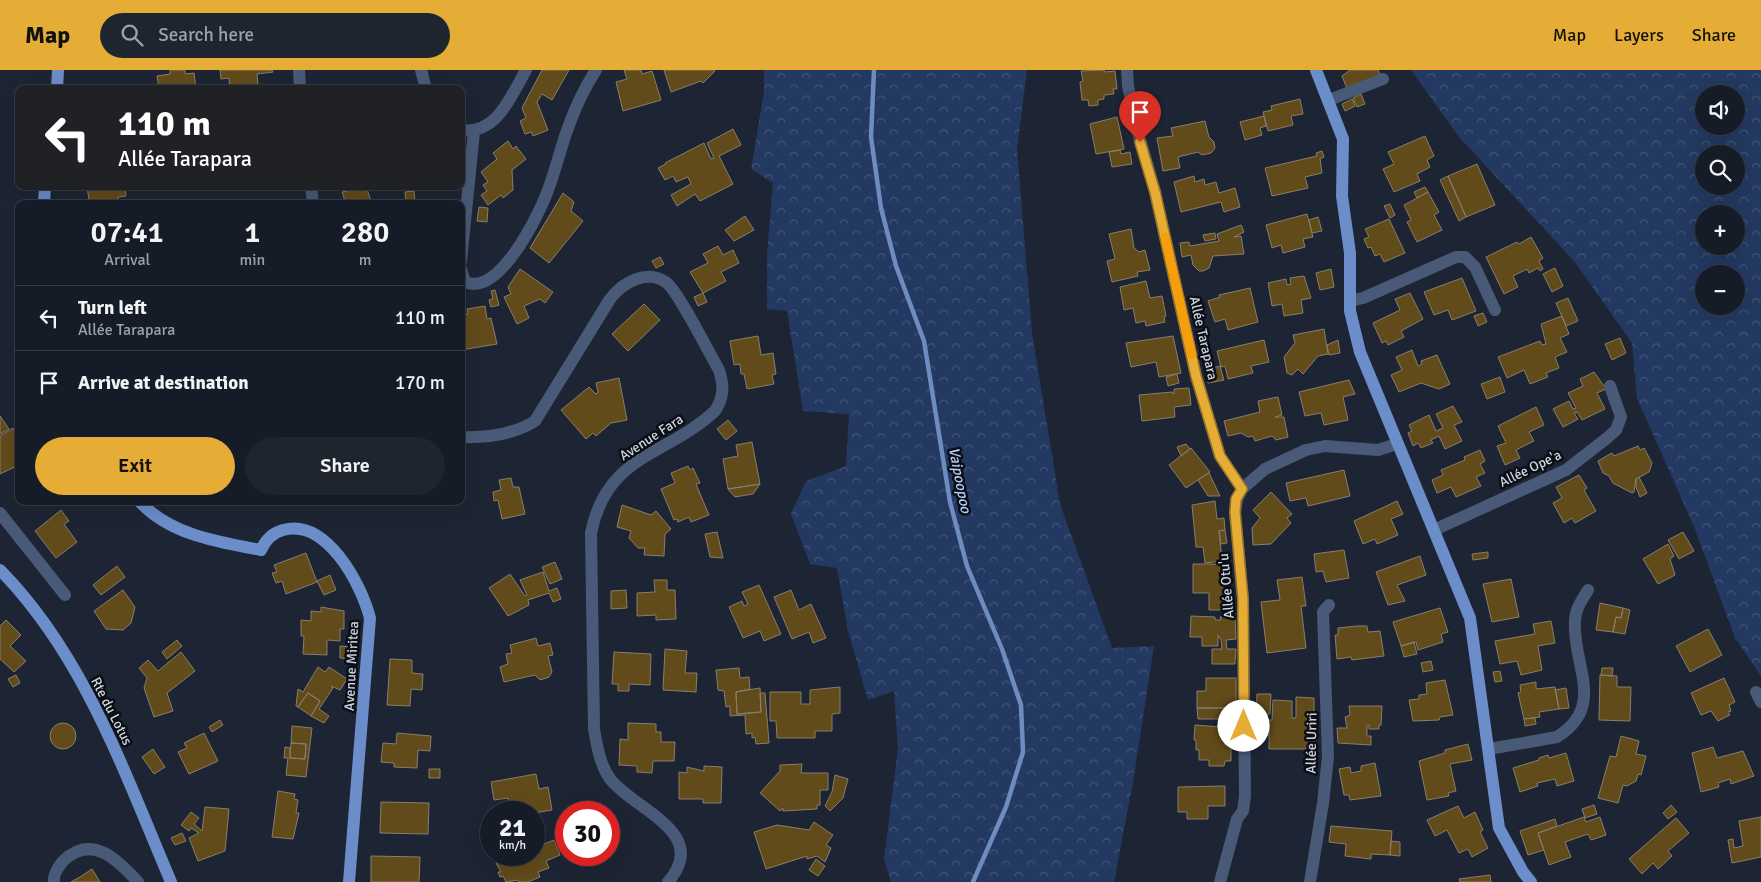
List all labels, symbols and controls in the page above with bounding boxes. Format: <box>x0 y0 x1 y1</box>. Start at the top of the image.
search box <box>100 13 450 58</box>
text: Map <box>25 20 70 50</box>
icon: search <box>118 21 146 49</box>
text: Search here <box>158 23 254 47</box>
text: Map <box>1553 24 1586 46</box>
text: Layers <box>1614 24 1664 46</box>
text: Share <box>1692 24 1736 46</box>
map controls <box>1695 85 1745 315</box>
button: sound <box>1695 85 1745 135</box>
pin <box>1119 91 1161 142</box>
icon: arrive <box>1126 98 1154 126</box>
text: 110 m <box>118 102 211 145</box>
icon: left <box>35 105 100 170</box>
text: Allée Tarapara <box>118 145 252 172</box>
button: search <box>1695 145 1745 195</box>
button: + <box>1695 205 1745 255</box>
text: 07:41 <box>91 214 164 251</box>
text: 1 <box>244 214 260 251</box>
text: 280 <box>341 214 389 251</box>
text: Arrival <box>104 250 150 270</box>
text: min <box>239 250 265 270</box>
text: m <box>359 250 371 270</box>
button: − <box>1695 265 1745 315</box>
street label: Allée Tarapara <box>1186 295 1221 382</box>
text: Turn left <box>78 296 147 320</box>
icon: left <box>35 304 63 332</box>
text: 110 m <box>395 306 445 330</box>
text: Allée Tarapara <box>78 320 175 340</box>
icon: arrive <box>35 369 63 397</box>
text: Arrive at destination <box>78 371 249 395</box>
text: 170 m <box>395 371 445 395</box>
street label: Avenue Fara <box>616 410 686 464</box>
button: Exit <box>35 437 235 495</box>
button: Share <box>245 437 445 495</box>
water label: Vaipoopoo <box>945 445 975 516</box>
street label: Allée Ope'a <box>1496 446 1564 491</box>
street label: Allée Otu'u <box>1215 552 1238 619</box>
street label: Avenue Miritea <box>341 621 362 711</box>
street label: Rte du Lotus <box>87 674 136 748</box>
position arrow <box>1217 699 1269 751</box>
street label: Allée Uriri <box>1302 712 1321 774</box>
speed limit sign: 30 <box>555 801 620 866</box>
text: 21 <box>499 812 526 843</box>
text: km/h <box>499 838 526 853</box>

